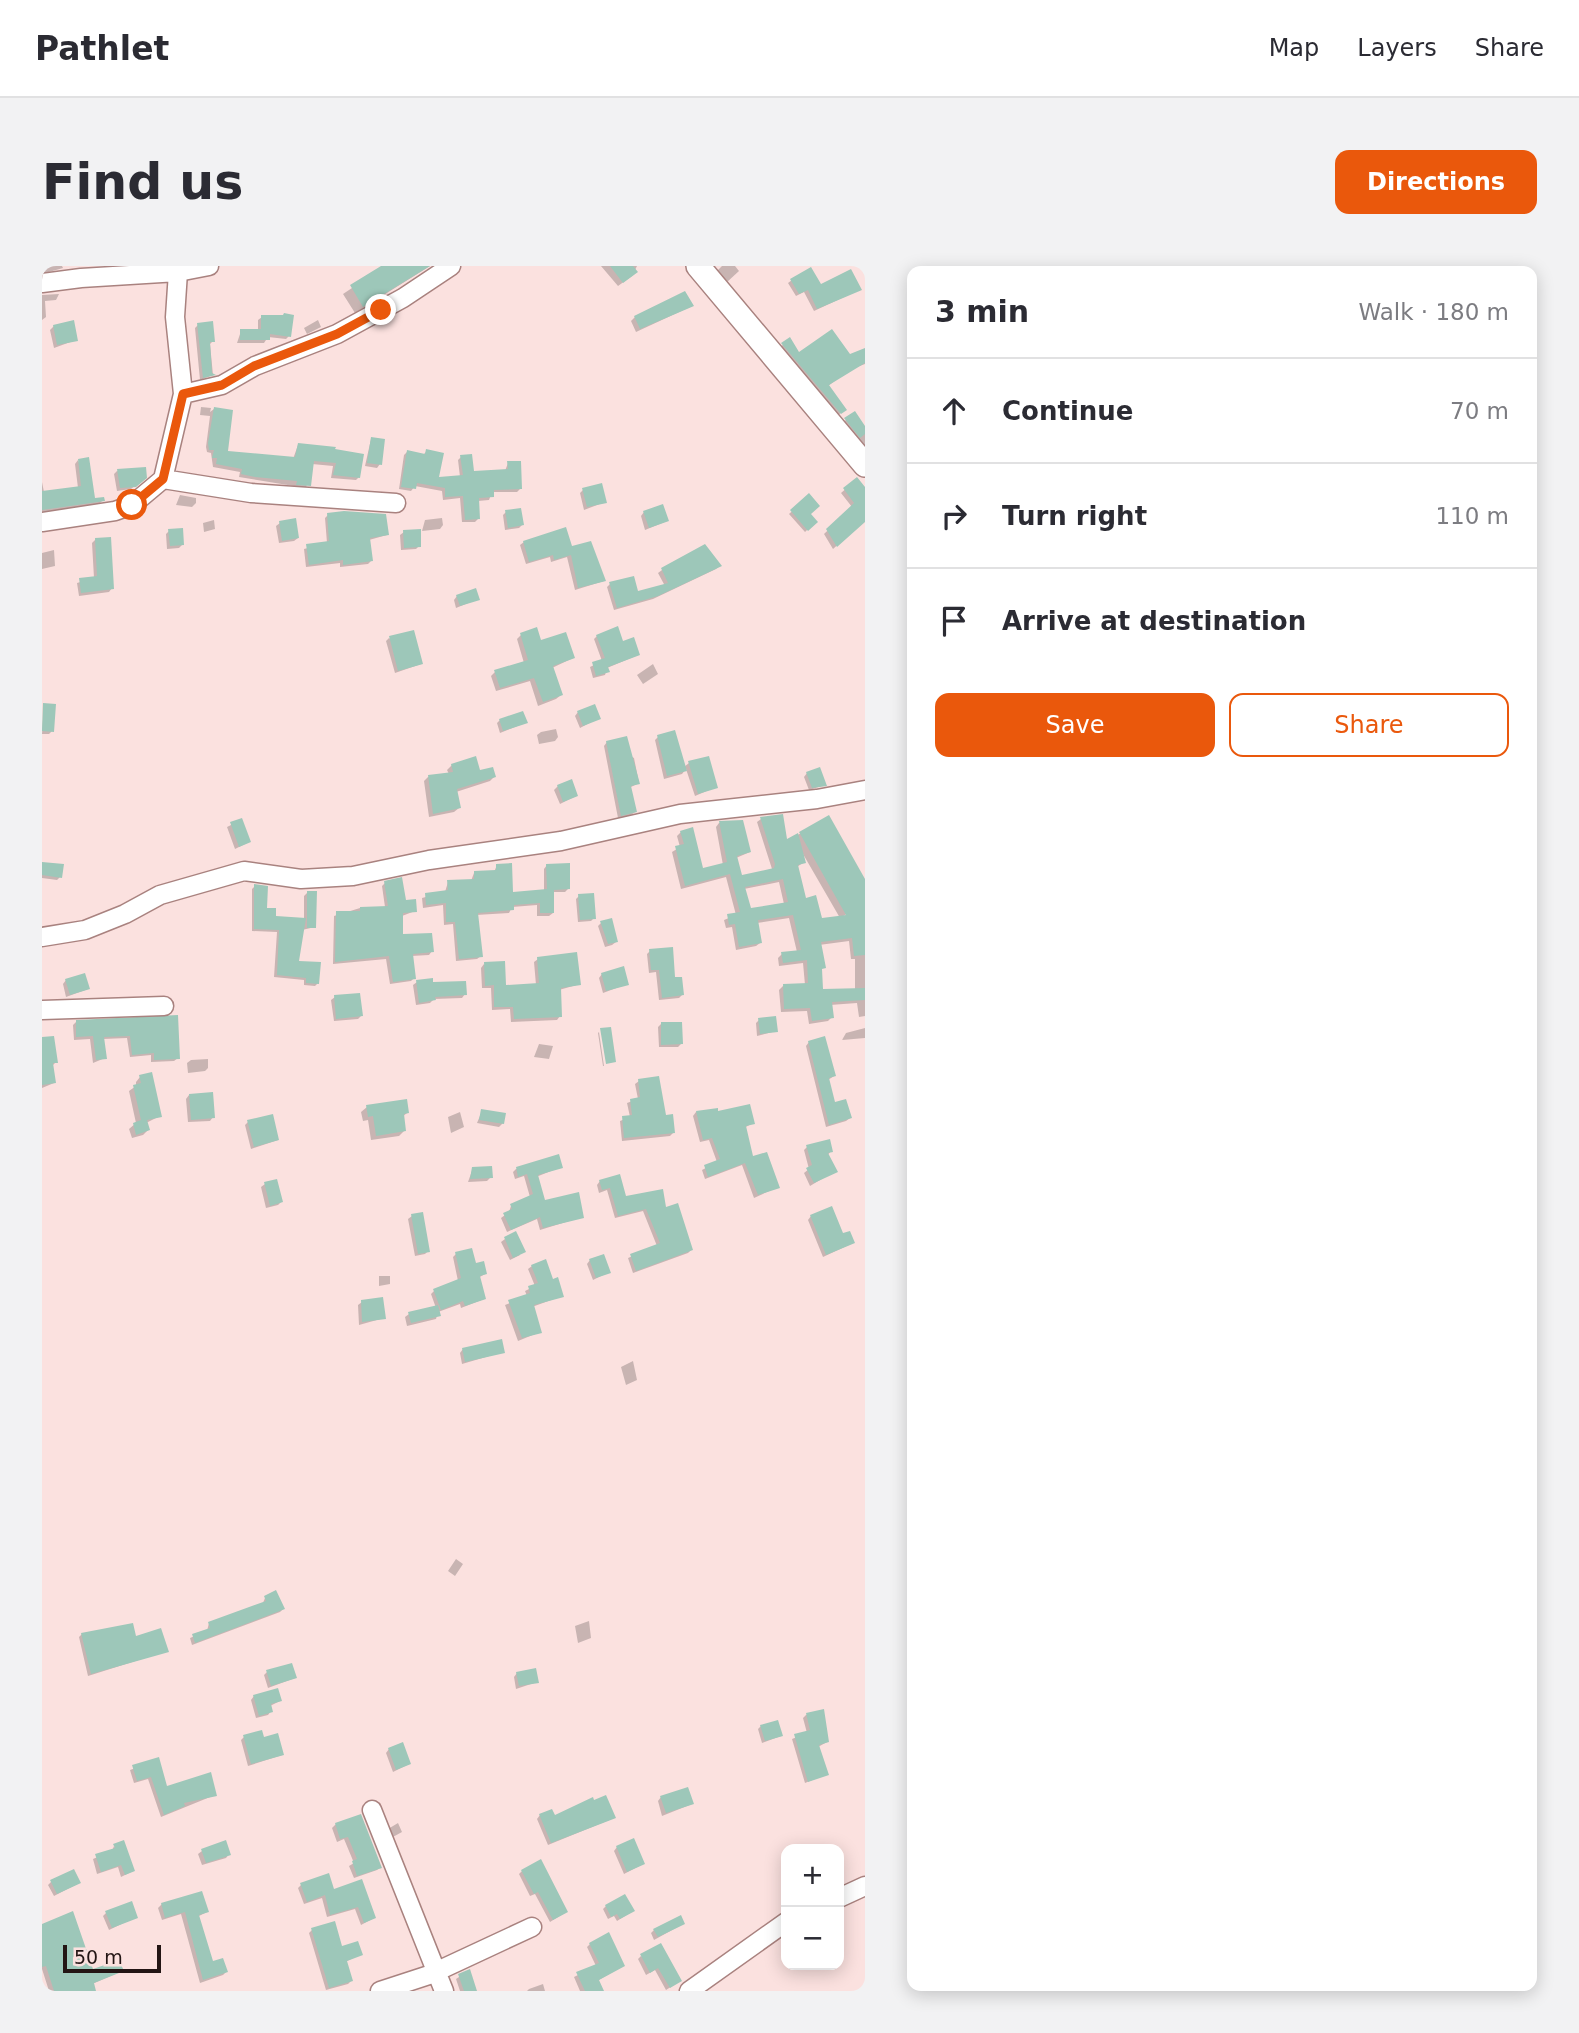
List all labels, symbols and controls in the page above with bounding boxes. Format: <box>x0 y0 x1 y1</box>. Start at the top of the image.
text: Pathlet <box>35 29 169 68</box>
text: Map <box>1269 34 1319 62</box>
text: Layers <box>1357 34 1437 62</box>
text: Share <box>1475 34 1544 62</box>
button: Directions <box>1335 150 1537 214</box>
text: Find us <box>42 154 243 211</box>
route end <box>365 294 396 325</box>
text: 3 min <box>935 294 1029 329</box>
text: Walk · 180 m <box>1358 299 1509 325</box>
icon: ahead <box>935 392 973 430</box>
text: Continue <box>1002 396 1133 426</box>
text: 70 m <box>1450 398 1509 424</box>
route start <box>116 489 147 520</box>
icon: right <box>935 497 973 535</box>
text: Turn right <box>1002 501 1147 531</box>
text: 110 m <box>1435 503 1509 529</box>
icon: arrive <box>935 602 973 640</box>
text: Arrive at destination <box>1002 606 1306 636</box>
button: Save <box>935 693 1215 757</box>
button: Share <box>1229 693 1509 757</box>
map controls <box>781 1844 844 1970</box>
button: + <box>781 1844 844 1907</box>
button: − <box>781 1907 844 1970</box>
scale bar <box>63 1942 161 1974</box>
text: 50 m <box>74 1946 123 1968</box>

